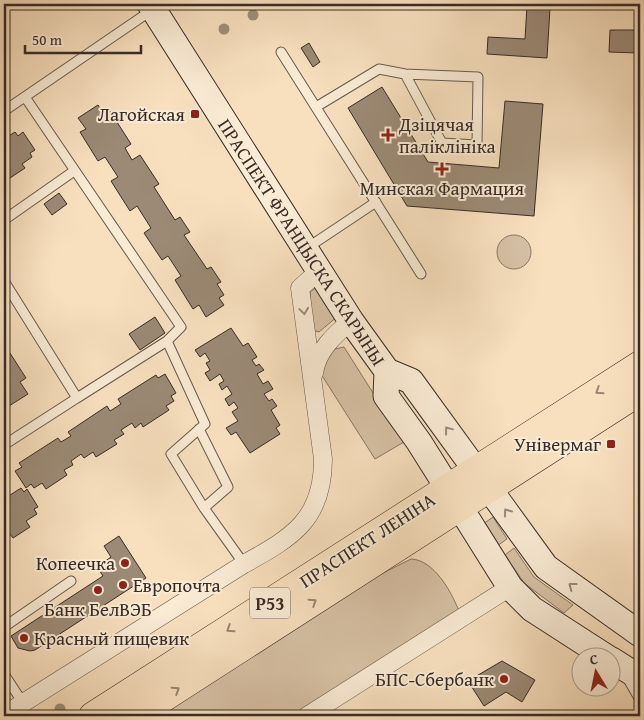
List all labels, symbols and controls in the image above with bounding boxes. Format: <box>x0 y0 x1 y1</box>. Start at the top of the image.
scale bar <box>25 22 141 54</box>
text: 50 m <box>32 29 63 50</box>
place label: Лагойская <box>98 100 185 128</box>
marker: Лагойская <box>189 108 201 120</box>
place label: Дзіцячая паліклініка <box>398 110 496 160</box>
street label: ПРАСПЕКТ ФРАНЦЫСКА СКАРЫНЫ <box>211 113 393 371</box>
marker: Дзіцячая паліклініка <box>381 128 395 142</box>
marker: Минская Фармация <box>436 163 448 175</box>
place label: Минская Фармация <box>360 174 525 202</box>
one-way arrow <box>298 307 308 315</box>
one-way arrow <box>596 385 605 394</box>
one-way arrow <box>446 427 454 436</box>
place label: Універмаг <box>514 430 601 458</box>
marker: Універмаг <box>605 438 617 450</box>
street label: ПРАСПЕКТ ЛЕНІНА <box>294 485 441 594</box>
one-way arrow <box>504 508 513 517</box>
place label: Копеечка <box>36 549 115 577</box>
marker: Копеечка <box>119 557 131 569</box>
place label: Европочта <box>133 571 221 599</box>
marker: Европочта <box>117 579 129 591</box>
one-way arrow <box>568 583 578 592</box>
marker: Банк БелВЭБ <box>92 584 104 596</box>
road number: Р53 <box>250 588 290 618</box>
place label: Банк БелВЭБ <box>44 595 152 623</box>
one-way arrow <box>307 599 317 608</box>
one-way arrow <box>226 622 235 632</box>
place label: Красный пищевик <box>34 624 189 652</box>
marker: Красный пищевик <box>18 632 30 644</box>
north arrow <box>572 648 622 698</box>
text: С <box>588 649 599 670</box>
place label: БПС-Сбербанк <box>375 665 494 693</box>
marker: БПС-Сбербанк <box>498 673 510 685</box>
one-way arrow <box>171 687 180 696</box>

